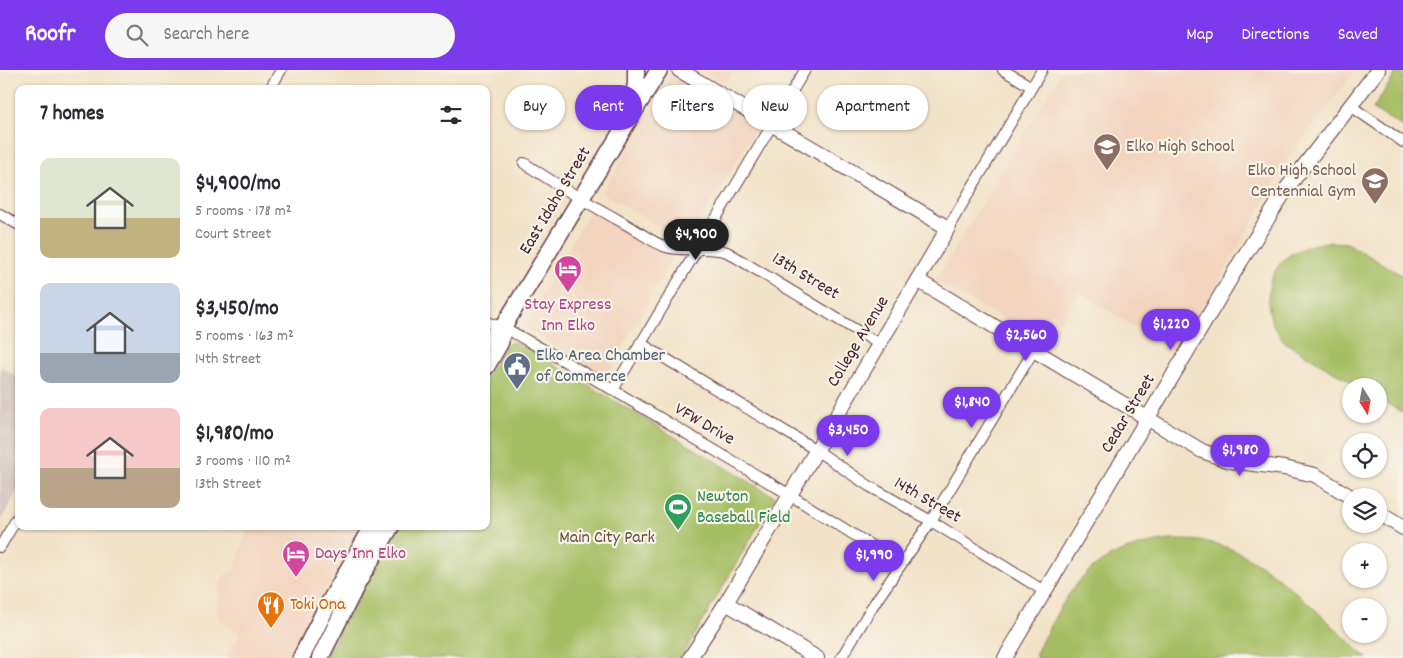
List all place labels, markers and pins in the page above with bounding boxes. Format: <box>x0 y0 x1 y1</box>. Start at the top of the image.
school or university icon: Elko High School <box>1092 132 1122 171</box>
place label: Elko High School <box>1126 135 1235 160</box>
place label: Elko High School Centennial Gym <box>1248 159 1357 205</box>
school or university icon: Elko High School Centennial Gym <box>1360 166 1390 205</box>
pin: $4,900 <box>655 218 737 261</box>
hotel icon: Stay Express Inn Elko <box>553 254 583 293</box>
place label: Stay Express Inn Elko <box>524 293 612 339</box>
pin: $1,220 <box>1130 308 1212 351</box>
pin: $2,560 <box>985 320 1067 362</box>
place label: Elko Area Chamber of Commerce <box>536 344 666 390</box>
public building icon: Elko Area Chamber of Commerce <box>502 351 532 390</box>
pin: $1,840 <box>931 386 1013 429</box>
pin: $3,450 <box>807 414 889 457</box>
pin: $1,980 <box>1199 434 1281 477</box>
place label: Newton Baseball Field <box>697 485 790 531</box>
sports icon: Newton Baseball Field <box>663 492 693 531</box>
hotel icon: Days Inn Elko <box>281 539 311 578</box>
pin: $1,990 <box>833 540 915 582</box>
place label: Days Inn Elko <box>315 542 406 567</box>
restaurant icon: Toki Ona <box>256 590 286 629</box>
place label: Toki Ona <box>290 593 346 618</box>

